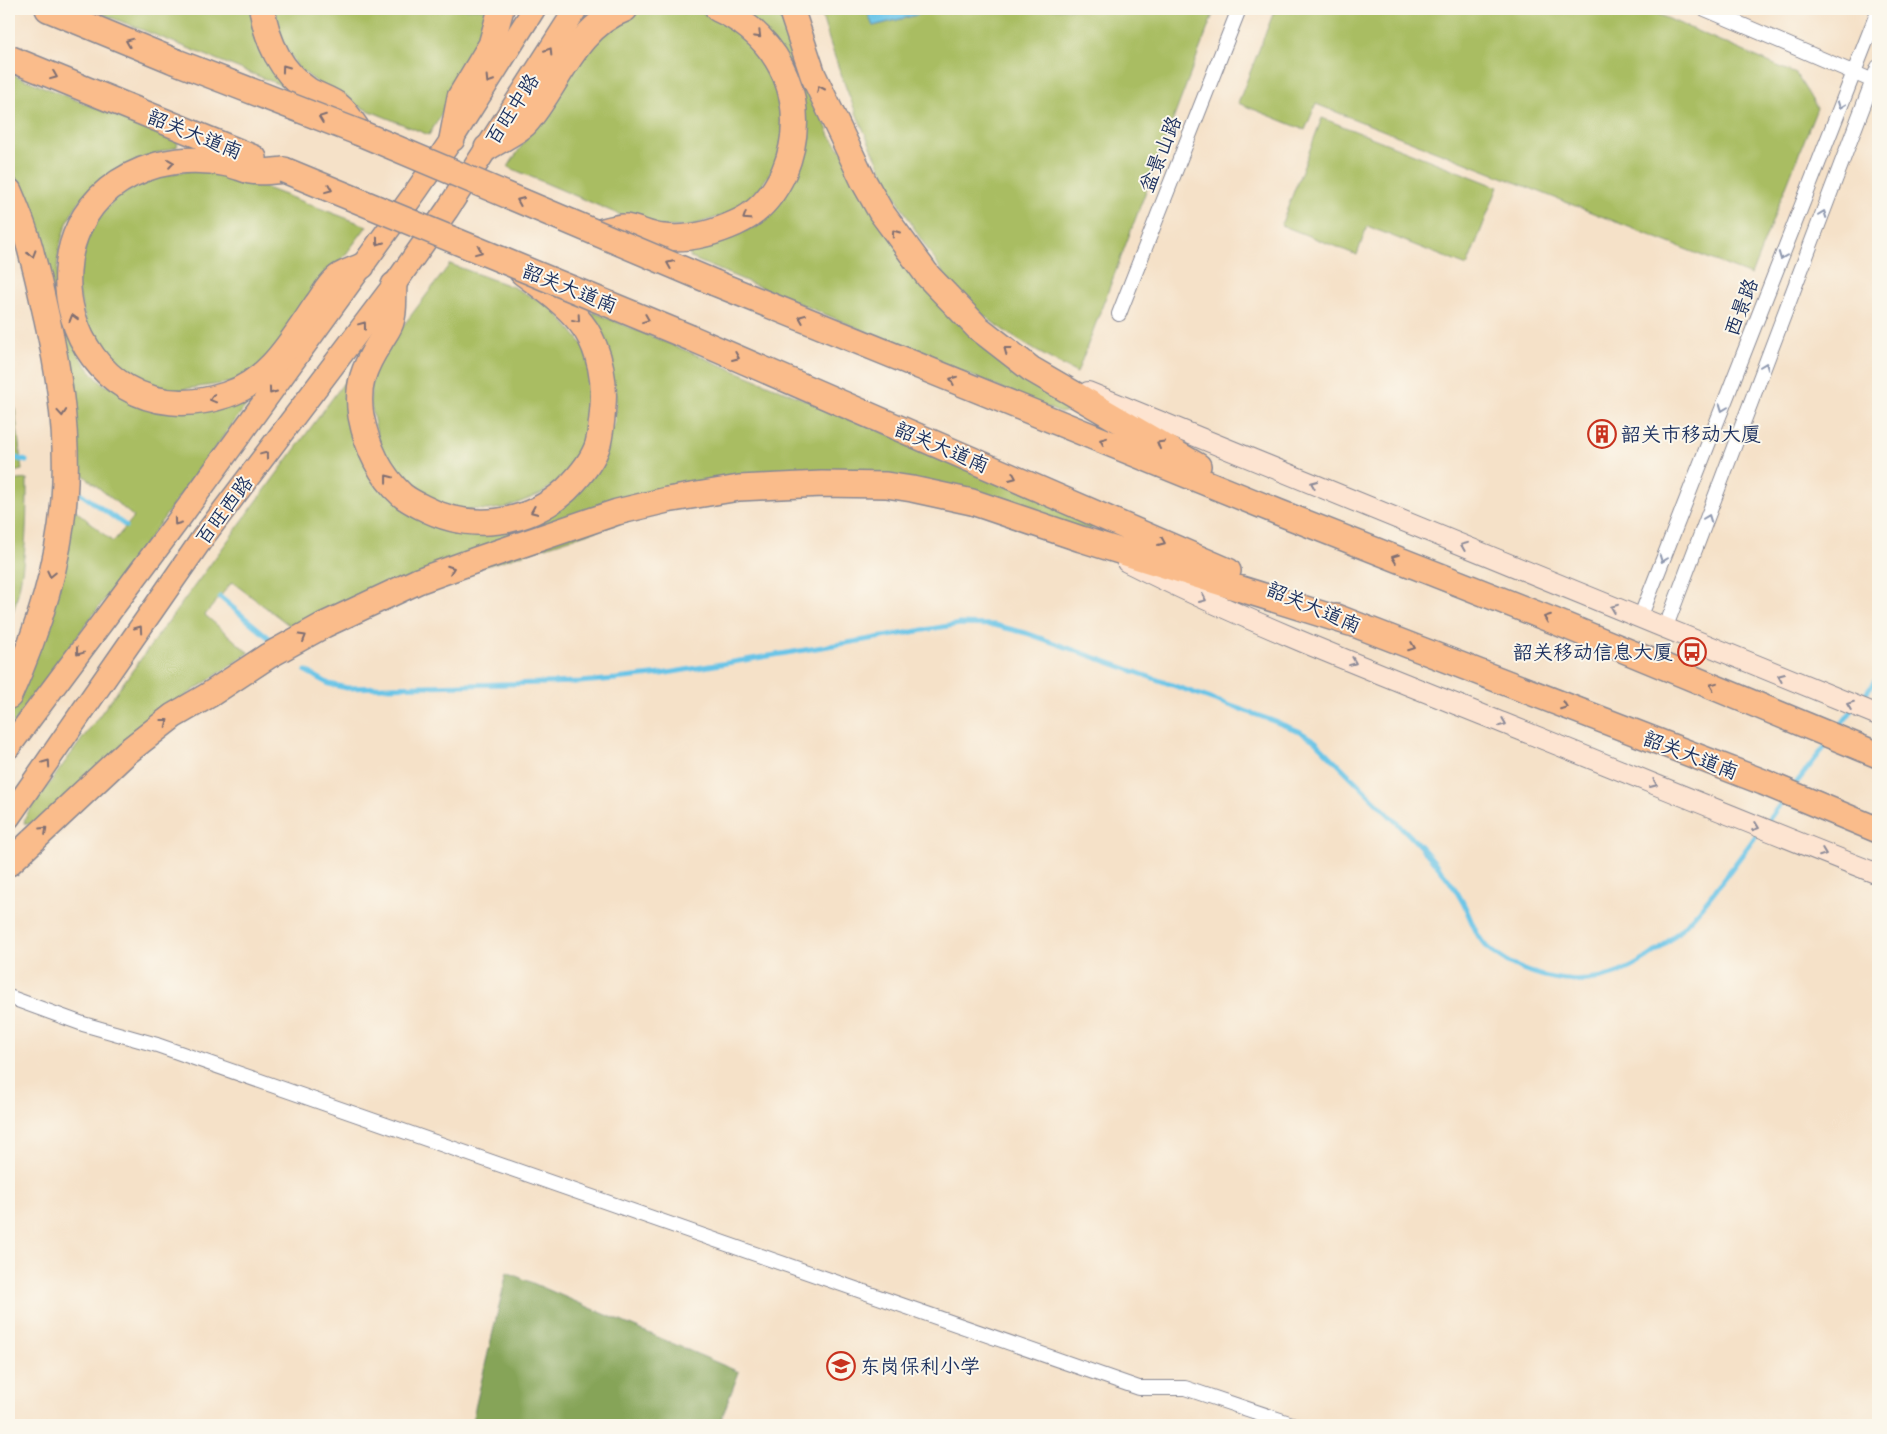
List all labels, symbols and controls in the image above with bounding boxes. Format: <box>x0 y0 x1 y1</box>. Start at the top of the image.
one-way arrow <box>752 30 761 39</box>
one-way arrow <box>125 38 134 48</box>
one-way arrow <box>543 47 552 57</box>
one-way arrow <box>282 64 291 74</box>
street label: 百旺中路 <box>480 68 545 150</box>
one-way arrow <box>49 70 58 80</box>
one-way arrow <box>486 74 496 83</box>
one-way arrow <box>815 85 826 94</box>
one-way arrow <box>1837 100 1847 109</box>
street label: 韶关大道南 <box>144 104 246 165</box>
street label: 盆景山路 <box>1134 111 1187 196</box>
one-way arrow <box>318 114 326 124</box>
one-way arrow <box>167 158 175 169</box>
one-way arrow <box>324 183 333 193</box>
one-way arrow <box>516 196 525 207</box>
one-way arrow <box>1817 210 1827 218</box>
one-way arrow <box>742 211 751 221</box>
one-way arrow <box>892 229 901 239</box>
one-way arrow <box>377 236 385 245</box>
one-way arrow <box>474 245 483 255</box>
one-way arrow <box>26 249 36 257</box>
one-way arrow <box>1778 252 1788 260</box>
street label: 韶关大道南 <box>519 258 621 319</box>
one-way arrow <box>666 259 675 270</box>
street label: 西景路 <box>1719 274 1764 340</box>
one-way arrow <box>641 313 650 324</box>
one-way arrow <box>68 314 78 322</box>
one-way arrow <box>571 314 580 323</box>
one-way arrow <box>798 314 807 325</box>
one-way arrow <box>357 321 366 331</box>
one-way arrow <box>1003 347 1013 356</box>
one-way arrow <box>731 351 740 362</box>
one-way arrow <box>1759 362 1769 370</box>
one-way arrow <box>949 375 958 386</box>
one-way arrow <box>269 385 278 395</box>
one-way arrow <box>209 393 217 404</box>
one-way arrow <box>1718 403 1729 412</box>
one-way arrow <box>56 409 67 417</box>
street label: 韶关大道南 <box>891 416 993 479</box>
building icon: 韶关市移动大厦 <box>1587 419 1617 449</box>
place label: 韶关市移动大厦 <box>1621 422 1761 447</box>
one-way arrow <box>1099 437 1108 447</box>
one-way arrow <box>1157 440 1166 450</box>
one-way arrow <box>259 451 268 461</box>
street label: 百旺西路 <box>190 470 259 550</box>
one-way arrow <box>1008 471 1017 482</box>
one-way arrow <box>385 475 393 484</box>
one-way arrow <box>1310 480 1318 490</box>
one-way arrow <box>530 505 539 516</box>
one-way arrow <box>1702 514 1712 522</box>
one-way arrow <box>174 516 182 525</box>
one-way arrow <box>1157 535 1166 546</box>
one-way arrow <box>1460 542 1469 552</box>
one-way arrow <box>1391 554 1400 564</box>
one-way arrow <box>1659 554 1670 563</box>
one-way arrow <box>446 565 455 575</box>
one-way arrow <box>46 570 57 578</box>
street label: 韶关大道南 <box>1263 576 1365 639</box>
one-way arrow <box>1198 593 1207 604</box>
one-way arrow <box>1610 603 1619 614</box>
one-way arrow <box>1543 613 1551 623</box>
one-way arrow <box>133 625 142 635</box>
one-way arrow <box>298 633 307 643</box>
bus stop icon: 韶关移动信息大厦 <box>1677 637 1707 667</box>
place label: 韶关移动信息大厦 <box>1513 640 1673 665</box>
one-way arrow <box>1407 641 1416 651</box>
one-way arrow <box>77 646 85 655</box>
one-way arrow <box>1348 656 1356 666</box>
one-way arrow <box>1777 672 1785 682</box>
one-way arrow <box>1709 682 1718 692</box>
one-way arrow <box>1559 699 1568 710</box>
one-way arrow <box>1846 701 1855 711</box>
one-way arrow <box>1498 716 1507 727</box>
one-way arrow <box>159 719 168 727</box>
street label: 韶关大道南 <box>1640 726 1742 785</box>
one-way arrow <box>41 759 50 768</box>
one-way arrow <box>1649 778 1658 789</box>
one-way arrow <box>1751 821 1760 831</box>
one-way arrow <box>39 827 48 836</box>
one-way arrow <box>1818 847 1827 857</box>
school or university icon: 东岗保利小学 <box>826 1351 856 1381</box>
place label: 东岗保利小学 <box>860 1354 980 1379</box>

